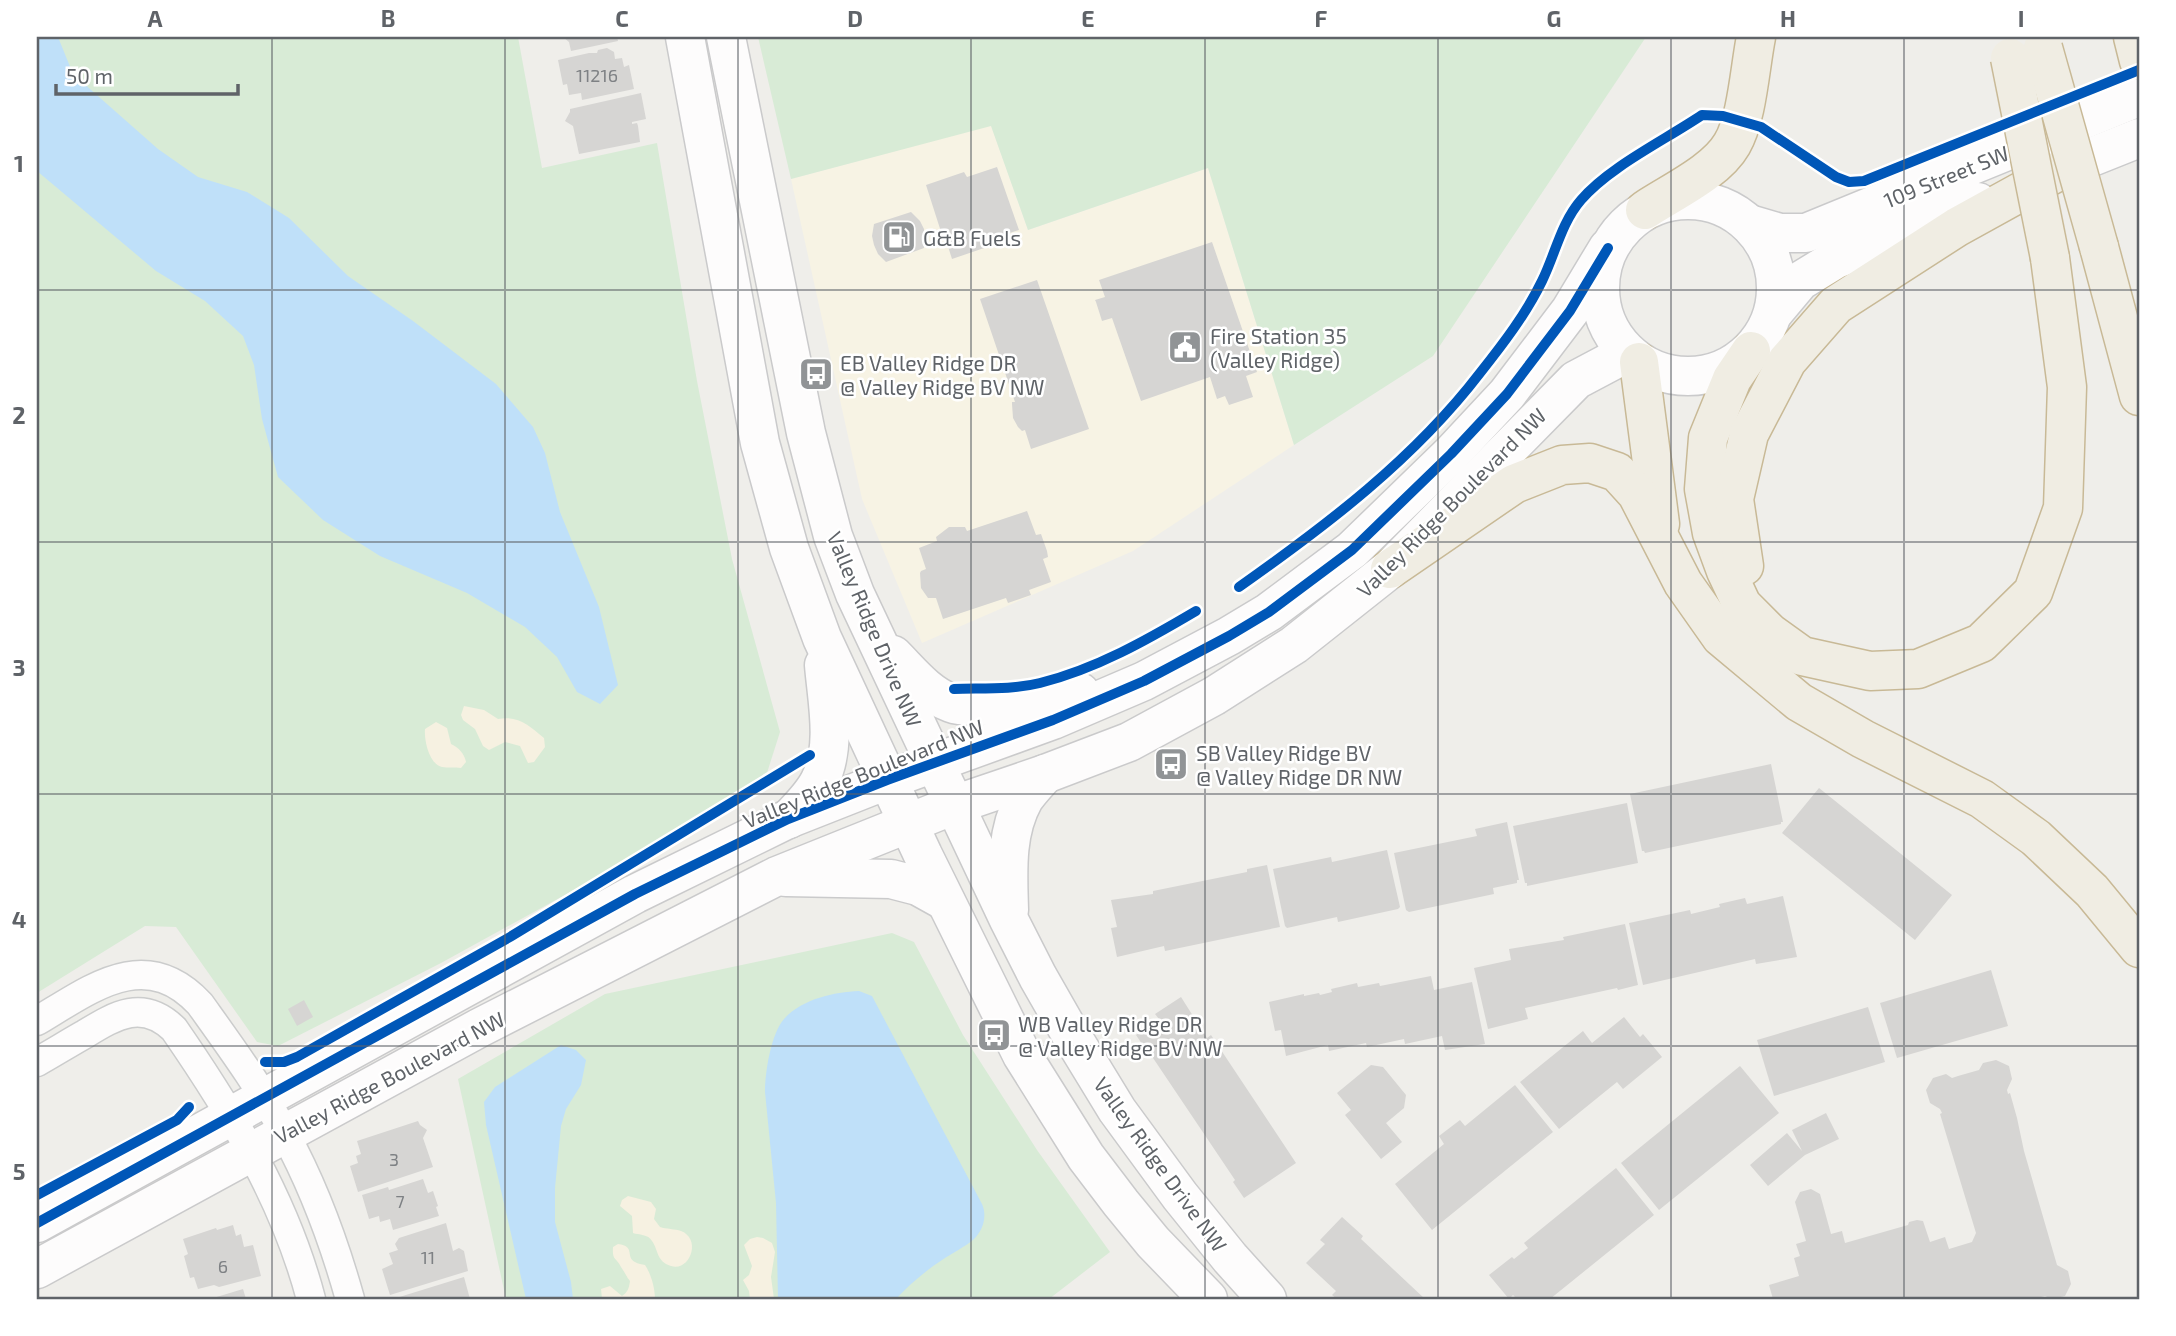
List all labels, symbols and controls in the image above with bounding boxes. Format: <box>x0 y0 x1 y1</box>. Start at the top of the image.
text: A <box>147 4 163 32</box>
text: B <box>381 4 395 32</box>
text: C <box>615 4 629 32</box>
text: D <box>847 4 863 32</box>
text: E <box>1081 4 1095 32</box>
text: F <box>1315 4 1328 32</box>
text: G <box>1547 4 1561 32</box>
text: H <box>1780 4 1796 32</box>
text: I <box>2018 4 2024 32</box>
scale bar <box>56 52 238 96</box>
text: 50 m <box>66 63 113 88</box>
house number: 11216 <box>576 64 618 86</box>
street label: 109 Street SW <box>1880 140 2012 212</box>
text: 1 <box>14 149 24 177</box>
fuel station icon: G&B Fuels <box>880 218 918 256</box>
place label: G&B Fuels <box>923 225 1021 250</box>
place label: Fire Station 35 (Valley Ridge) <box>1210 323 1347 372</box>
public building icon: Fire Station 35 (Valley Ridge) <box>1166 328 1204 366</box>
place label: EB Valley Ridge DR @ Valley Ridge BV NW <box>840 350 1044 399</box>
bus stop icon: EB Valley Ridge DR @ Valley Ridge BV NW <box>797 355 835 393</box>
text: 2 <box>12 401 26 429</box>
street label: Valley Ridge Boulevard NW <box>1351 402 1551 602</box>
street label: Valley Ridge Drive NW <box>823 528 928 731</box>
text: 3 <box>12 653 26 681</box>
street label: Valley Ridge Boulevard NW <box>739 713 987 833</box>
place label: SB Valley Ridge BV @ Valley Ridge DR NW <box>1196 740 1402 789</box>
bus stop icon: SB Valley Ridge BV @ Valley Ridge DR NW <box>1152 745 1190 783</box>
text: 4 <box>12 905 26 933</box>
street label: Valley Ridge Boulevard NW <box>270 1006 508 1148</box>
place label: WB Valley Ridge DR @ Valley Ridge BV NW <box>1018 1011 1222 1060</box>
bus stop icon: WB Valley Ridge DR @ Valley Ridge BV NW <box>975 1016 1013 1054</box>
street label: Valley Ridge Drive NW <box>1089 1072 1233 1256</box>
house number: 3 <box>389 1148 399 1170</box>
text: 5 <box>13 1157 25 1185</box>
house number: 7 <box>395 1190 405 1212</box>
house number: 11 <box>421 1246 435 1268</box>
house number: 6 <box>218 1255 228 1277</box>

